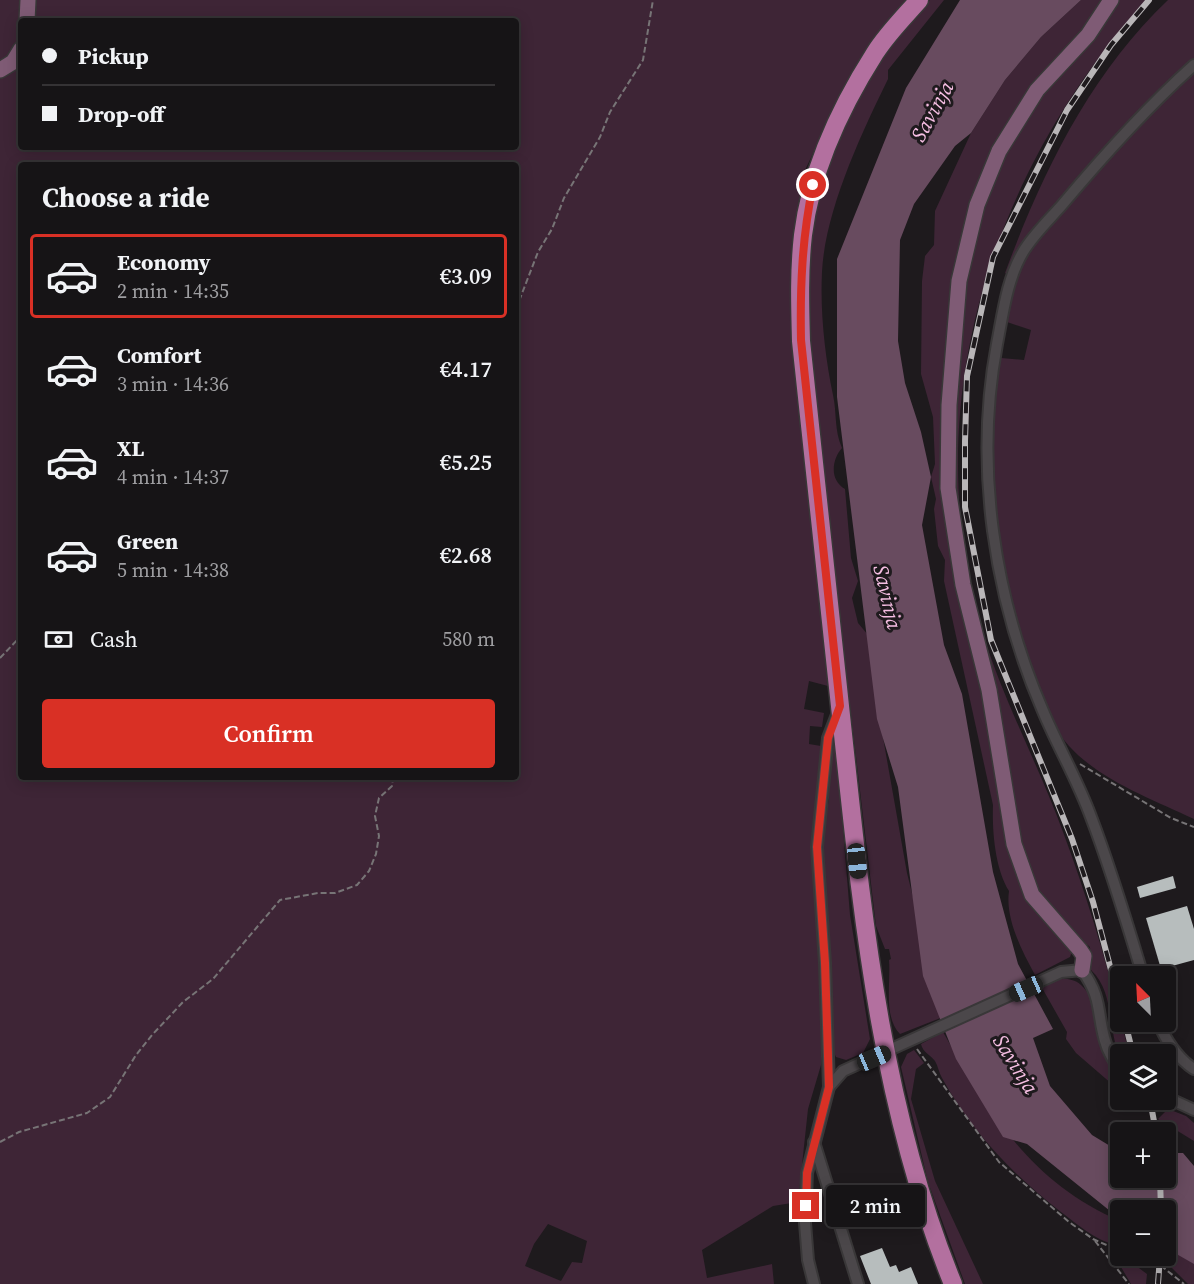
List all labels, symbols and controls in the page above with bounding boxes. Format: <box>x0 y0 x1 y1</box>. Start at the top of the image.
text: Pickup <box>78 41 149 71</box>
water label: Savinja <box>903 75 961 147</box>
text: Drop-off <box>78 99 164 129</box>
route start <box>799 171 826 198</box>
text: Choose a ride <box>42 179 210 216</box>
text: Economy <box>117 247 211 277</box>
icon: car <box>45 249 99 303</box>
text: €3.09 <box>440 261 492 291</box>
text: 2 min · 14:35 <box>117 277 229 305</box>
text: Comfort <box>117 340 201 370</box>
icon: car <box>45 342 99 396</box>
text: €4.17 <box>440 354 492 384</box>
text: 3 min · 14:36 <box>117 370 229 398</box>
text: XL <box>117 433 144 463</box>
icon: car <box>45 435 99 489</box>
text: €5.25 <box>440 447 492 477</box>
text: 4 min · 14:37 <box>117 463 229 491</box>
text: Green <box>117 526 178 556</box>
icon: car <box>45 528 99 582</box>
text: €2.68 <box>440 540 492 570</box>
text: 5 min · 14:38 <box>117 556 229 584</box>
water label: Savinja <box>867 562 909 632</box>
icon: cash <box>42 623 75 656</box>
text: Cash <box>90 624 138 654</box>
text: 580 m <box>442 625 495 653</box>
button: Confirm <box>42 699 495 768</box>
car <box>846 842 868 880</box>
north arrow <box>1110 966 1176 1032</box>
map controls <box>1110 966 1176 1266</box>
car <box>1006 973 1046 1005</box>
water label: Savinja <box>986 1029 1046 1099</box>
car <box>854 1043 894 1073</box>
button: layers <box>1110 1044 1176 1110</box>
button: + <box>1110 1122 1176 1188</box>
callout: 2 min <box>827 1185 926 1227</box>
route end <box>792 1192 819 1219</box>
text: 2 min <box>850 1192 901 1220</box>
button: − <box>1110 1200 1176 1266</box>

